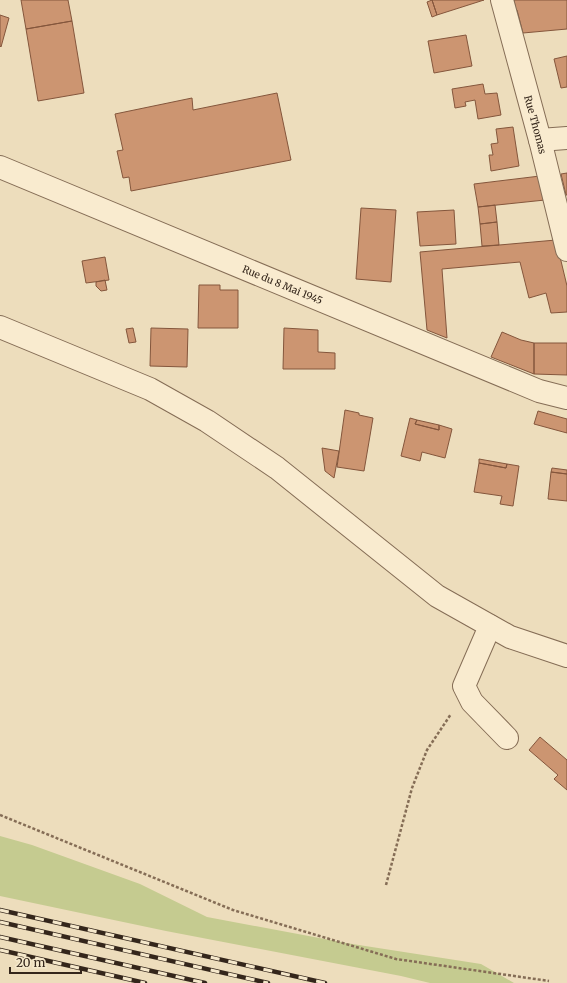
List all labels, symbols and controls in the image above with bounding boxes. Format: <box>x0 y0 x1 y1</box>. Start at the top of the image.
street label: Rue Thomas <box>521 94 549 155</box>
street label: Rue du 8 Mai 1945 <box>240 262 325 307</box>
scale bar <box>10 949 81 975</box>
text: 20 m <box>16 955 45 970</box>

